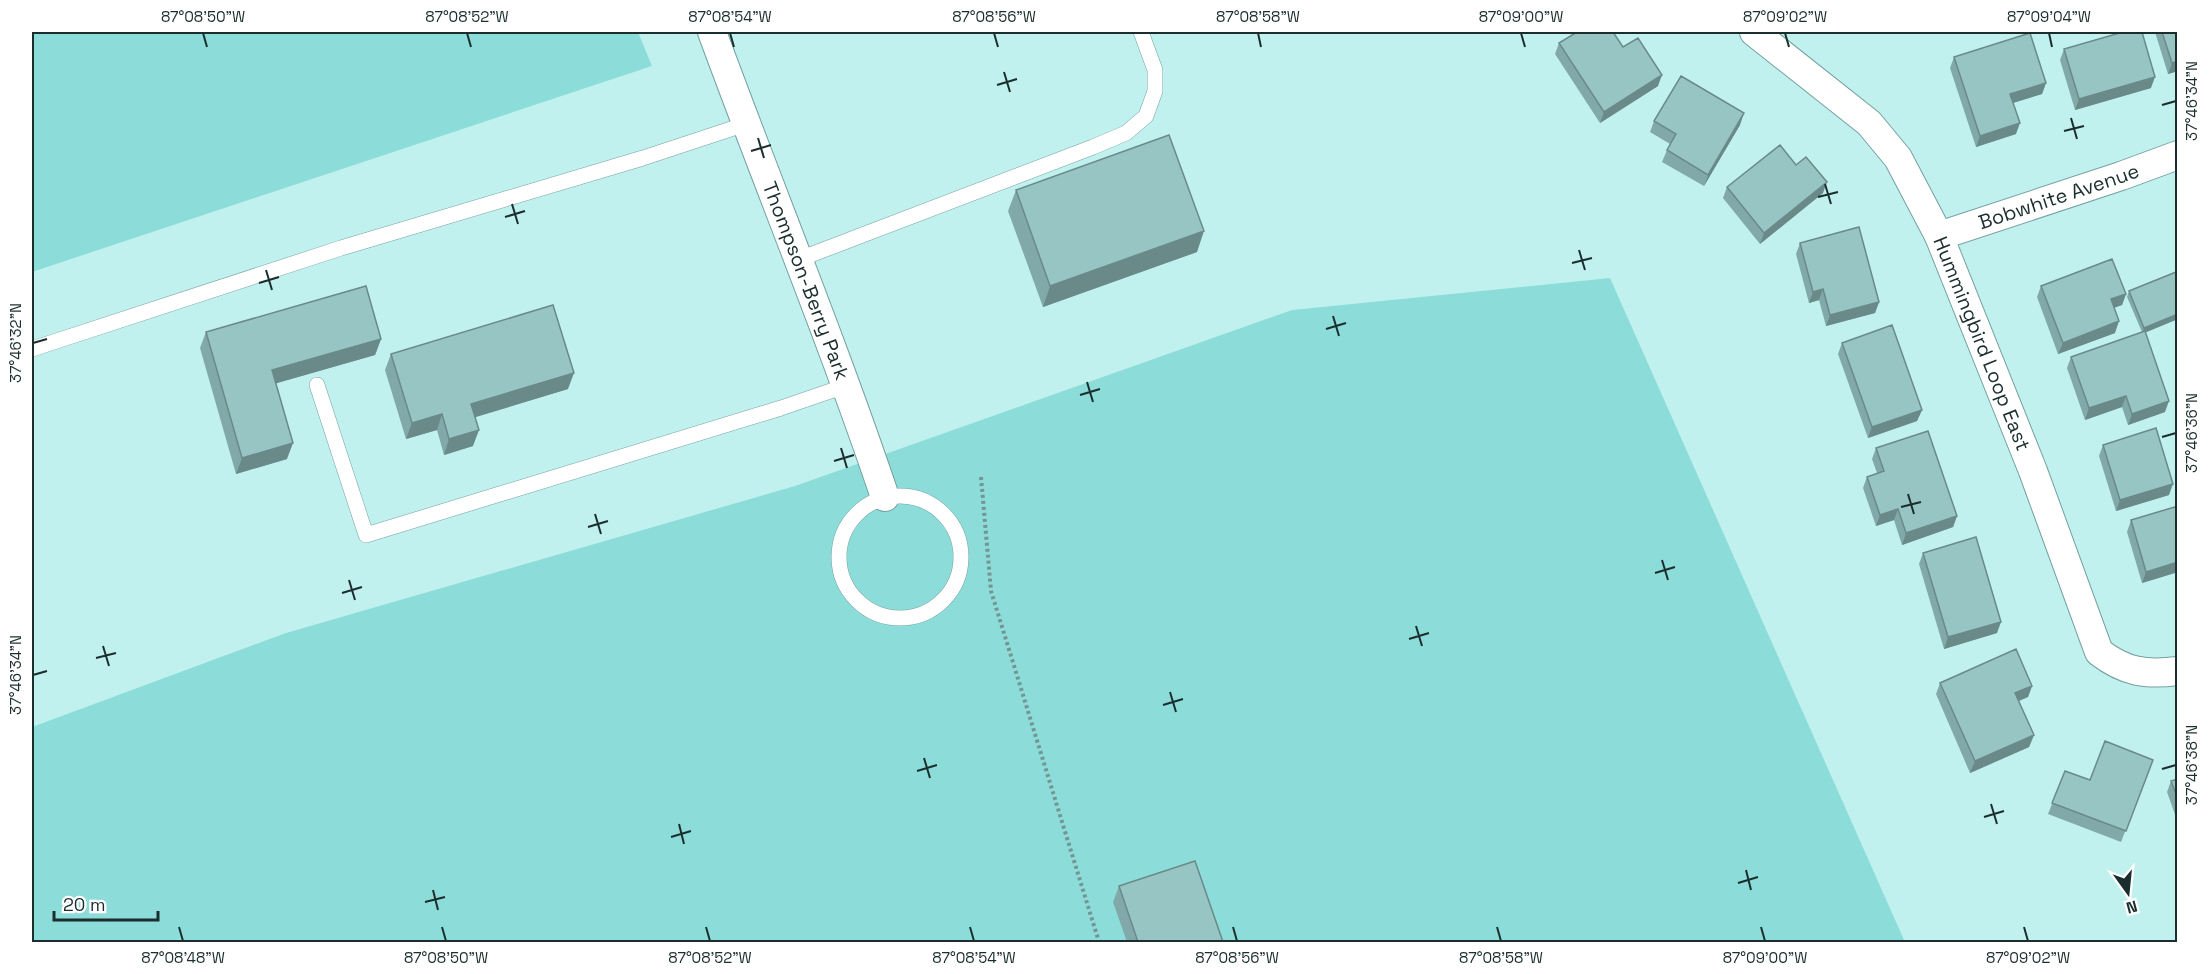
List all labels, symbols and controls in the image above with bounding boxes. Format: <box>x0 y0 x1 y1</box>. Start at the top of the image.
text: 87°08'50"W <box>161 7 245 26</box>
text: 87°08'52"W <box>425 7 509 26</box>
text: 87°08'54"W <box>688 7 772 26</box>
text: 87°08'56"W <box>952 7 1036 26</box>
text: 87°08'58"W <box>1216 7 1300 26</box>
text: 87°09'00"W <box>1479 7 1563 26</box>
text: 87°09'02"W <box>1743 7 1827 26</box>
text: 87°09'04"W <box>2007 7 2091 26</box>
text: 37°46'34"N <box>2182 61 2201 141</box>
street label: Bobwhite Avenue <box>1975 157 2143 235</box>
street label: Thompson-Berry Park <box>757 178 856 384</box>
street label: Hummingbird Loop East <box>1927 233 2037 454</box>
text: 37°46'32"N <box>6 303 25 383</box>
text: 37°46'36"N <box>2182 393 2201 473</box>
text: 37°46'34"N <box>6 635 25 715</box>
text: 37°46'38"N <box>2182 725 2201 805</box>
north arrow <box>2098 863 2158 923</box>
scale bar <box>54 884 158 922</box>
text: 20 m <box>63 893 106 916</box>
text: N <box>2124 895 2140 919</box>
text: 87°08'48"W <box>141 948 225 967</box>
text: 87°08'50"W <box>404 948 488 967</box>
text: 87°08'52"W <box>668 948 752 967</box>
text: 87°08'54"W <box>932 948 1016 967</box>
text: 87°08'56"W <box>1195 948 1279 967</box>
text: 87°08'58"W <box>1459 948 1543 967</box>
text: 87°09'00"W <box>1723 948 1807 967</box>
text: 87°09'02"W <box>1986 948 2070 967</box>

